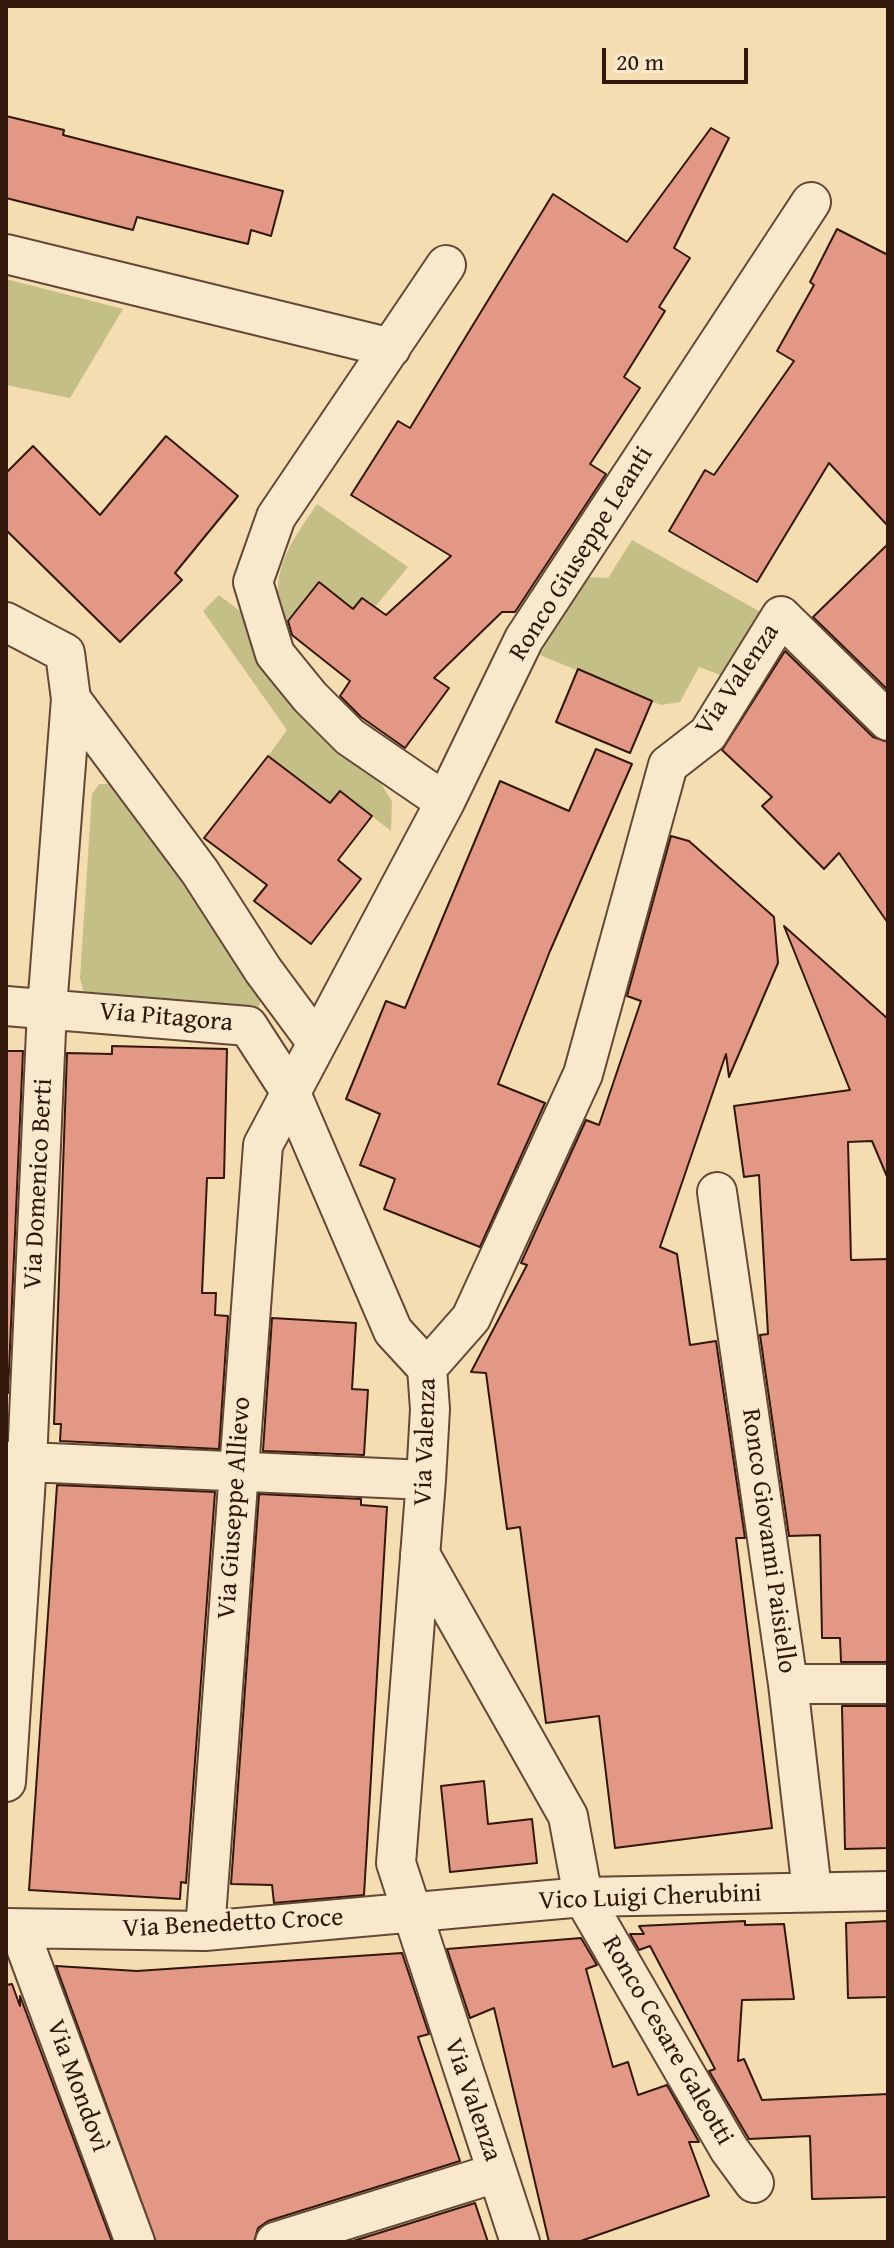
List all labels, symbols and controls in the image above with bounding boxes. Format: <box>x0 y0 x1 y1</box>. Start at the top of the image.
scale bar <box>606 32 752 82</box>
text: 20 m <box>616 44 664 79</box>
street label: Ronco Giuseppe Leanti <box>503 441 661 667</box>
street label: Via Valenza <box>689 618 787 742</box>
street label: Via Pitagora <box>98 997 234 1039</box>
street label: Via Domenico Berti <box>18 1078 60 1290</box>
street label: Via Valenza <box>408 1378 444 1506</box>
street label: Via Giuseppe Allievo <box>212 1396 258 1620</box>
street label: Ronco Giovanni Paisiello <box>734 1407 802 1675</box>
street label: Vico Luigi Cherubini <box>538 1879 762 1917</box>
street label: Via Benedetto Croce <box>122 1903 344 1945</box>
street label: Ronco Cesare Galeotti <box>594 1931 740 2151</box>
street label: Via Mondovì <box>39 2016 115 2156</box>
street label: Via Valenza <box>436 2034 508 2166</box>

